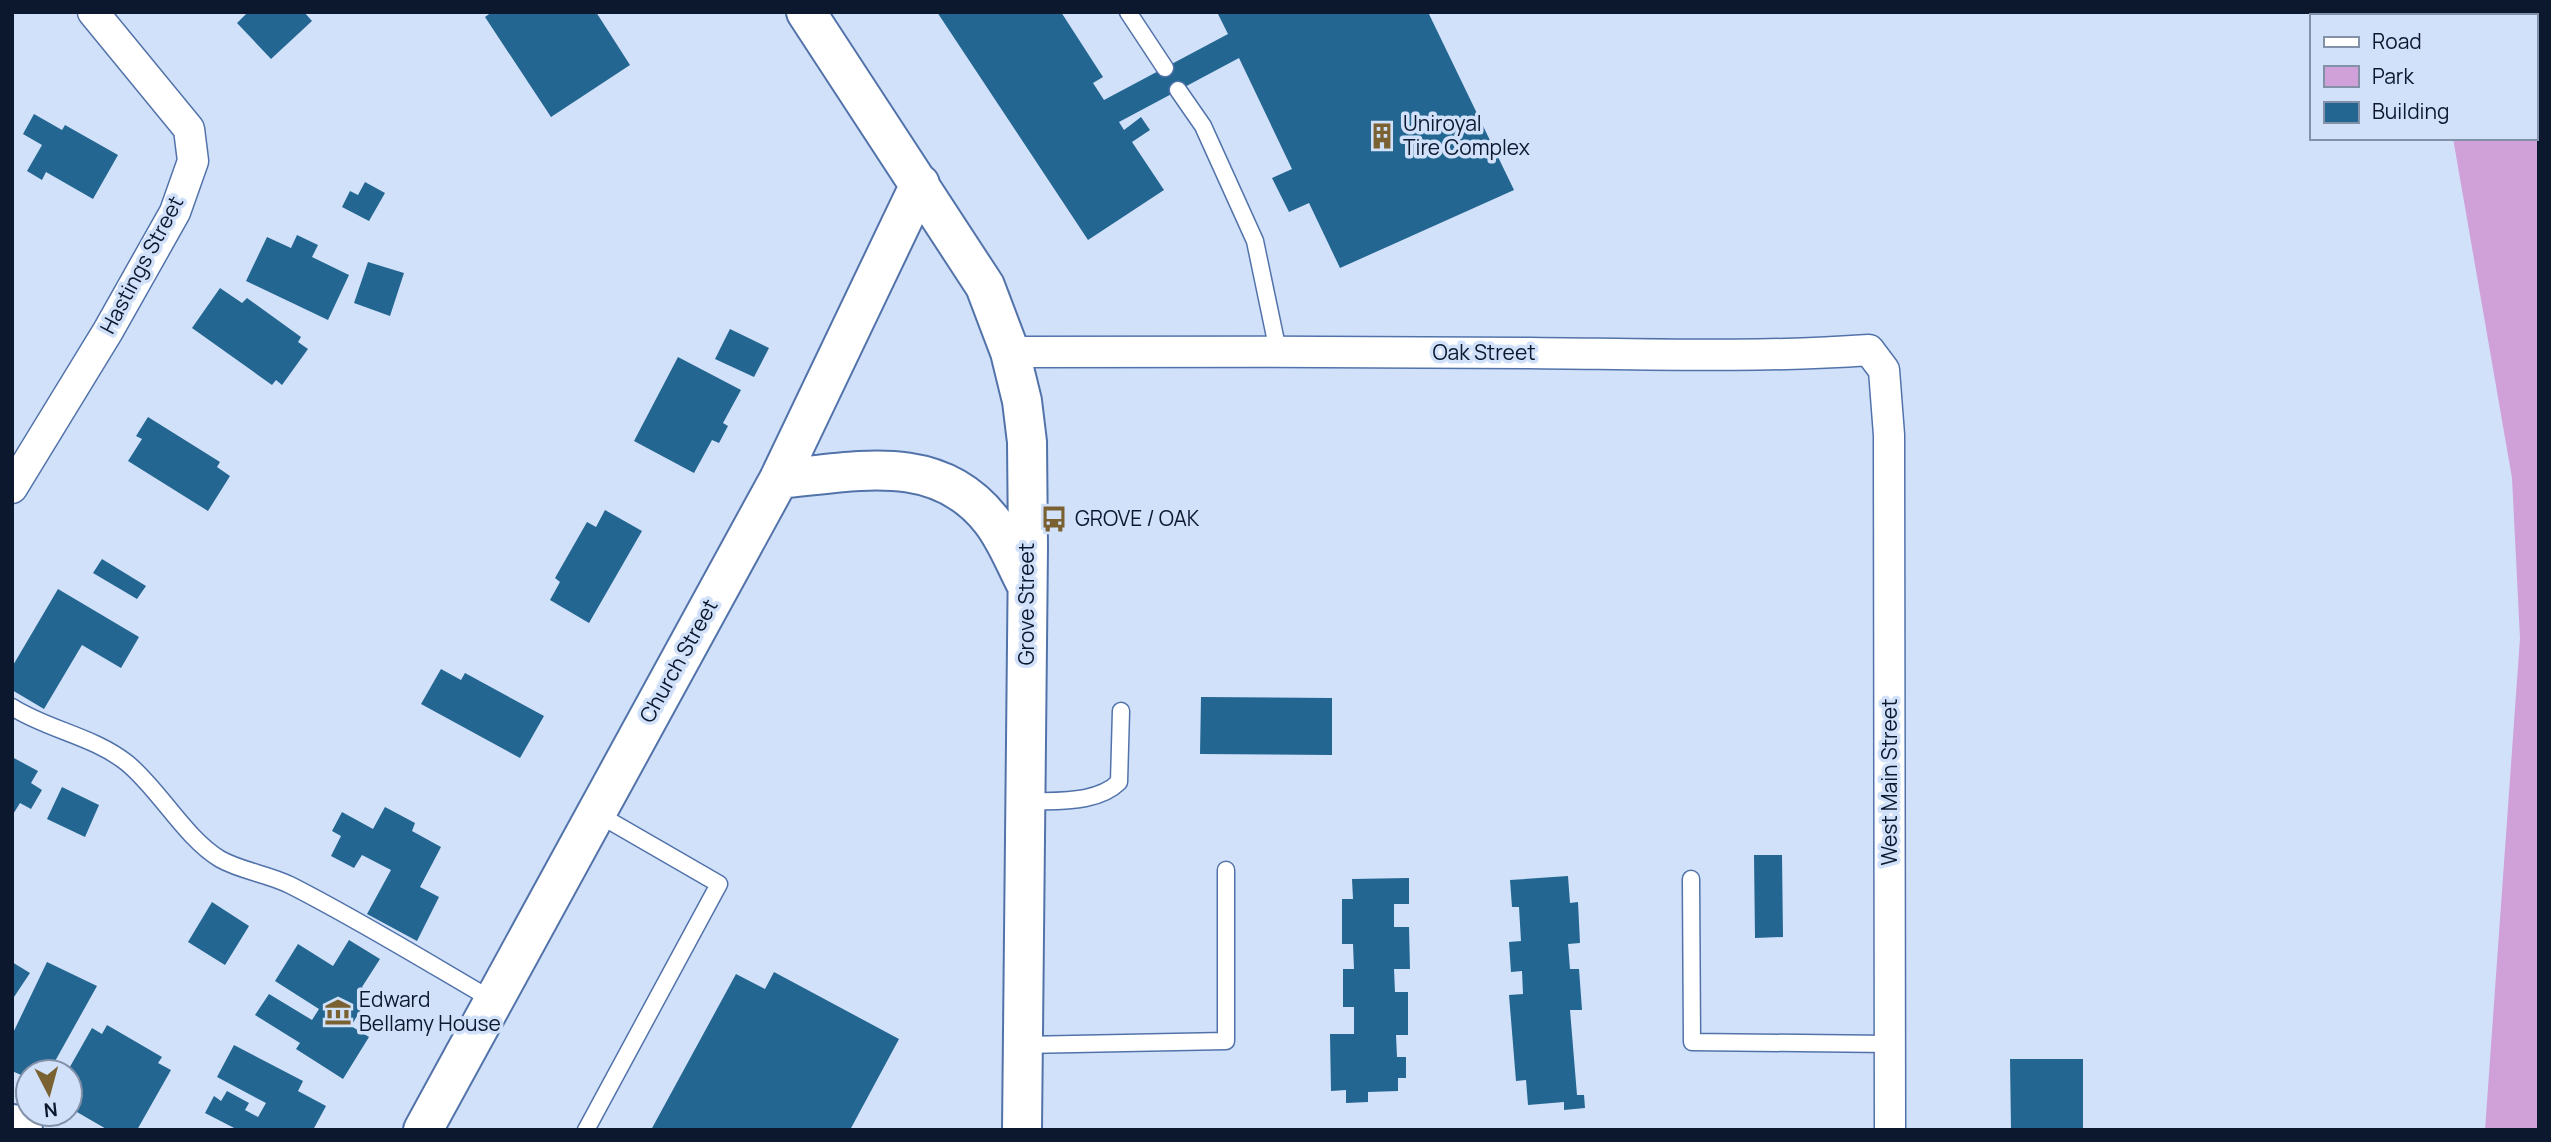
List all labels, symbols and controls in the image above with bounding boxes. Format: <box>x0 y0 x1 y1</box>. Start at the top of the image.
legend <box>2310 14 2537 140</box>
text: Road <box>2372 27 2422 55</box>
text: Park <box>2372 62 2414 90</box>
text: Building <box>2372 97 2449 125</box>
place label: Uniroyal Tire Complex <box>1403 109 1530 161</box>
building icon: Uniroyal Tire Complex <box>1367 121 1397 151</box>
street label: Hastings Street <box>93 191 189 338</box>
street label: Oak Street <box>1432 338 1536 366</box>
bus stop icon: GROVE / OAK <box>1039 504 1069 534</box>
place label: GROVE / OAK <box>1075 504 1200 532</box>
street label: Grove Street <box>1012 543 1040 665</box>
street label: Church Street <box>633 594 724 727</box>
street label: West Main Street <box>1875 699 1903 865</box>
place label: Edward Bellamy House <box>359 985 501 1037</box>
museum icon: Edward Bellamy House <box>323 997 353 1027</box>
north arrow <box>14 1058 84 1128</box>
text: N <box>43 1096 59 1124</box>

